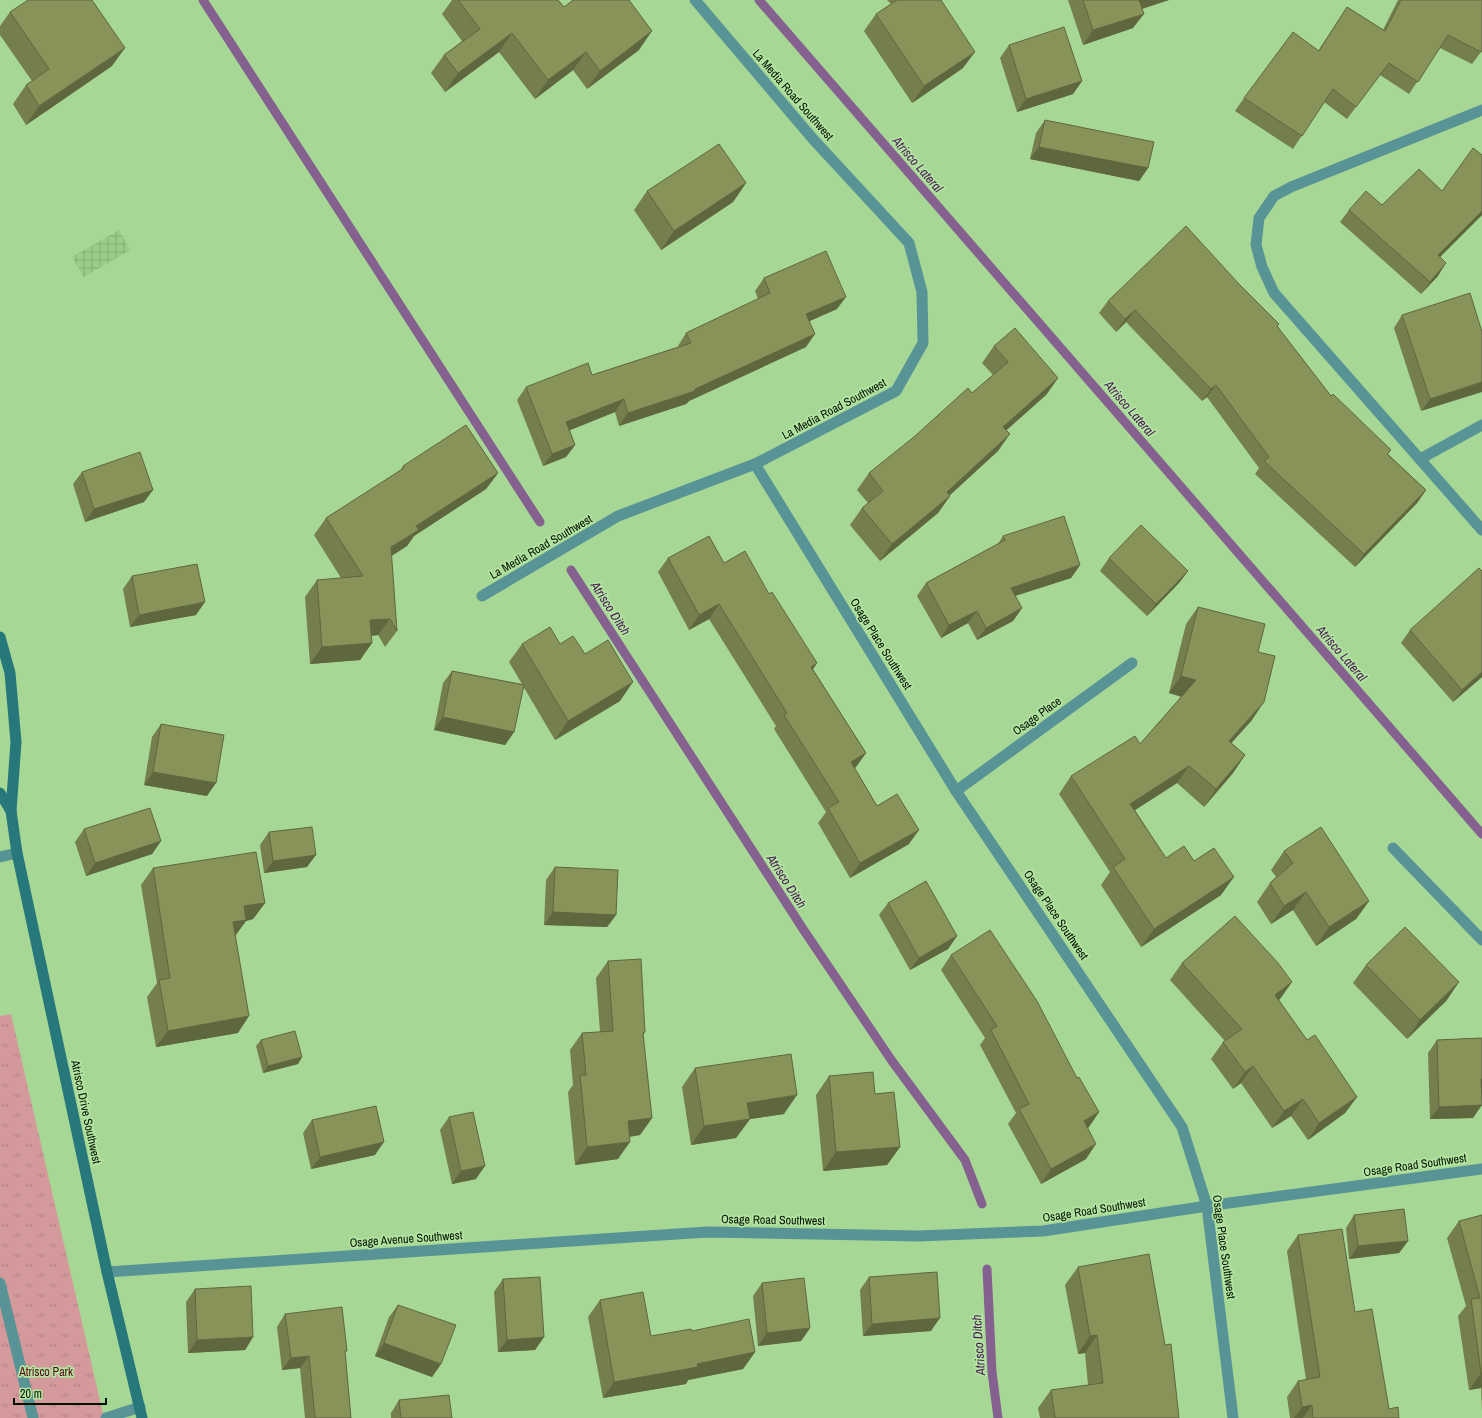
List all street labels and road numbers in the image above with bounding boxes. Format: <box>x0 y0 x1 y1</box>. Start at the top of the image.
street label: La Media Road Southwest <box>749 46 837 144</box>
street label: La Media Road Southwest <box>779 375 889 443</box>
street label: La Media Road Southwest <box>487 511 595 583</box>
street label: Osage Place Southwest <box>846 595 916 693</box>
street label: Osage Place <box>1010 693 1064 739</box>
street label: Osage Place Southwest <box>1020 867 1092 963</box>
street label: Atrisco Drive Southwest <box>67 1058 105 1166</box>
street label: Osage Road Southwest <box>1362 1150 1468 1180</box>
street label: Osage Road Southwest <box>1041 1194 1147 1226</box>
street label: Osage Place Southwest <box>1209 1194 1239 1300</box>
street label: Osage Road Southwest <box>721 1211 825 1229</box>
street label: Osage Avenue Southwest <box>349 1227 463 1251</box>

